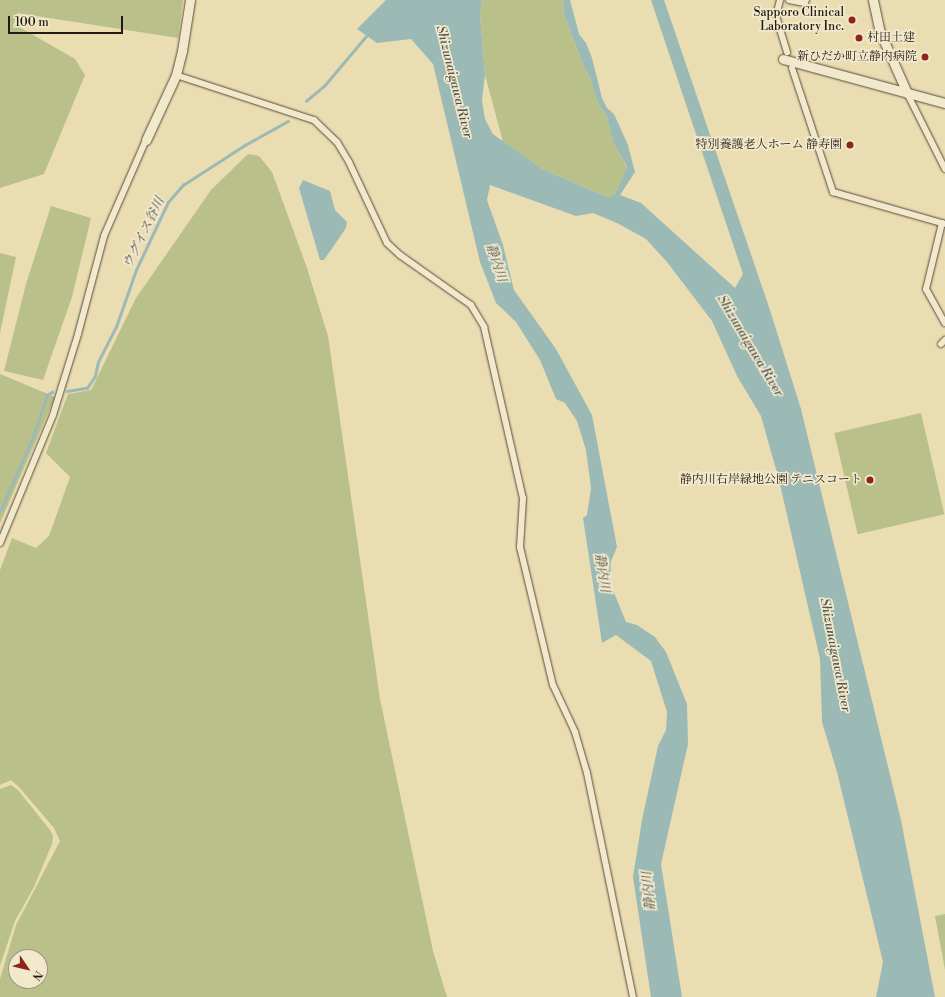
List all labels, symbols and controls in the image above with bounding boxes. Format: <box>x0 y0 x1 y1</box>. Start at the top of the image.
place label: Sapporo Clinical Laboratory Inc. <box>754 6 844 34</box>
scale bar <box>10 8 125 34</box>
text: 100 m <box>15 15 49 30</box>
marker: Sapporo Clinical Laboratory Inc. <box>847 15 857 25</box>
water label: Shizunaigawa River <box>432 24 476 140</box>
place label: 村田土建 <box>867 31 915 45</box>
marker: 村田土建 <box>854 33 864 43</box>
place label: 新ひだか町立静内病院 <box>797 50 917 64</box>
marker: 新ひだか町立静内病院 <box>920 52 930 62</box>
place label: 特別養護老人ホーム 静寿園 <box>696 138 842 152</box>
marker: 特別養護老人ホーム 静寿園 <box>845 140 855 150</box>
water label: ウグイス谷川 <box>120 195 168 271</box>
water label: 静内川 <box>483 242 509 284</box>
water label: Shizunaigawa River <box>714 292 786 400</box>
place label: 静内川右岸緑地公園 テニスコート <box>680 473 862 487</box>
marker: 静内川右岸緑地公園 テニスコート <box>865 475 875 485</box>
water label: 静内川 <box>591 553 613 593</box>
water label: Shizunaigawa River <box>816 597 854 713</box>
water label: 静内川 <box>639 871 659 911</box>
north arrow <box>8 949 48 989</box>
text: N <box>29 968 45 983</box>

